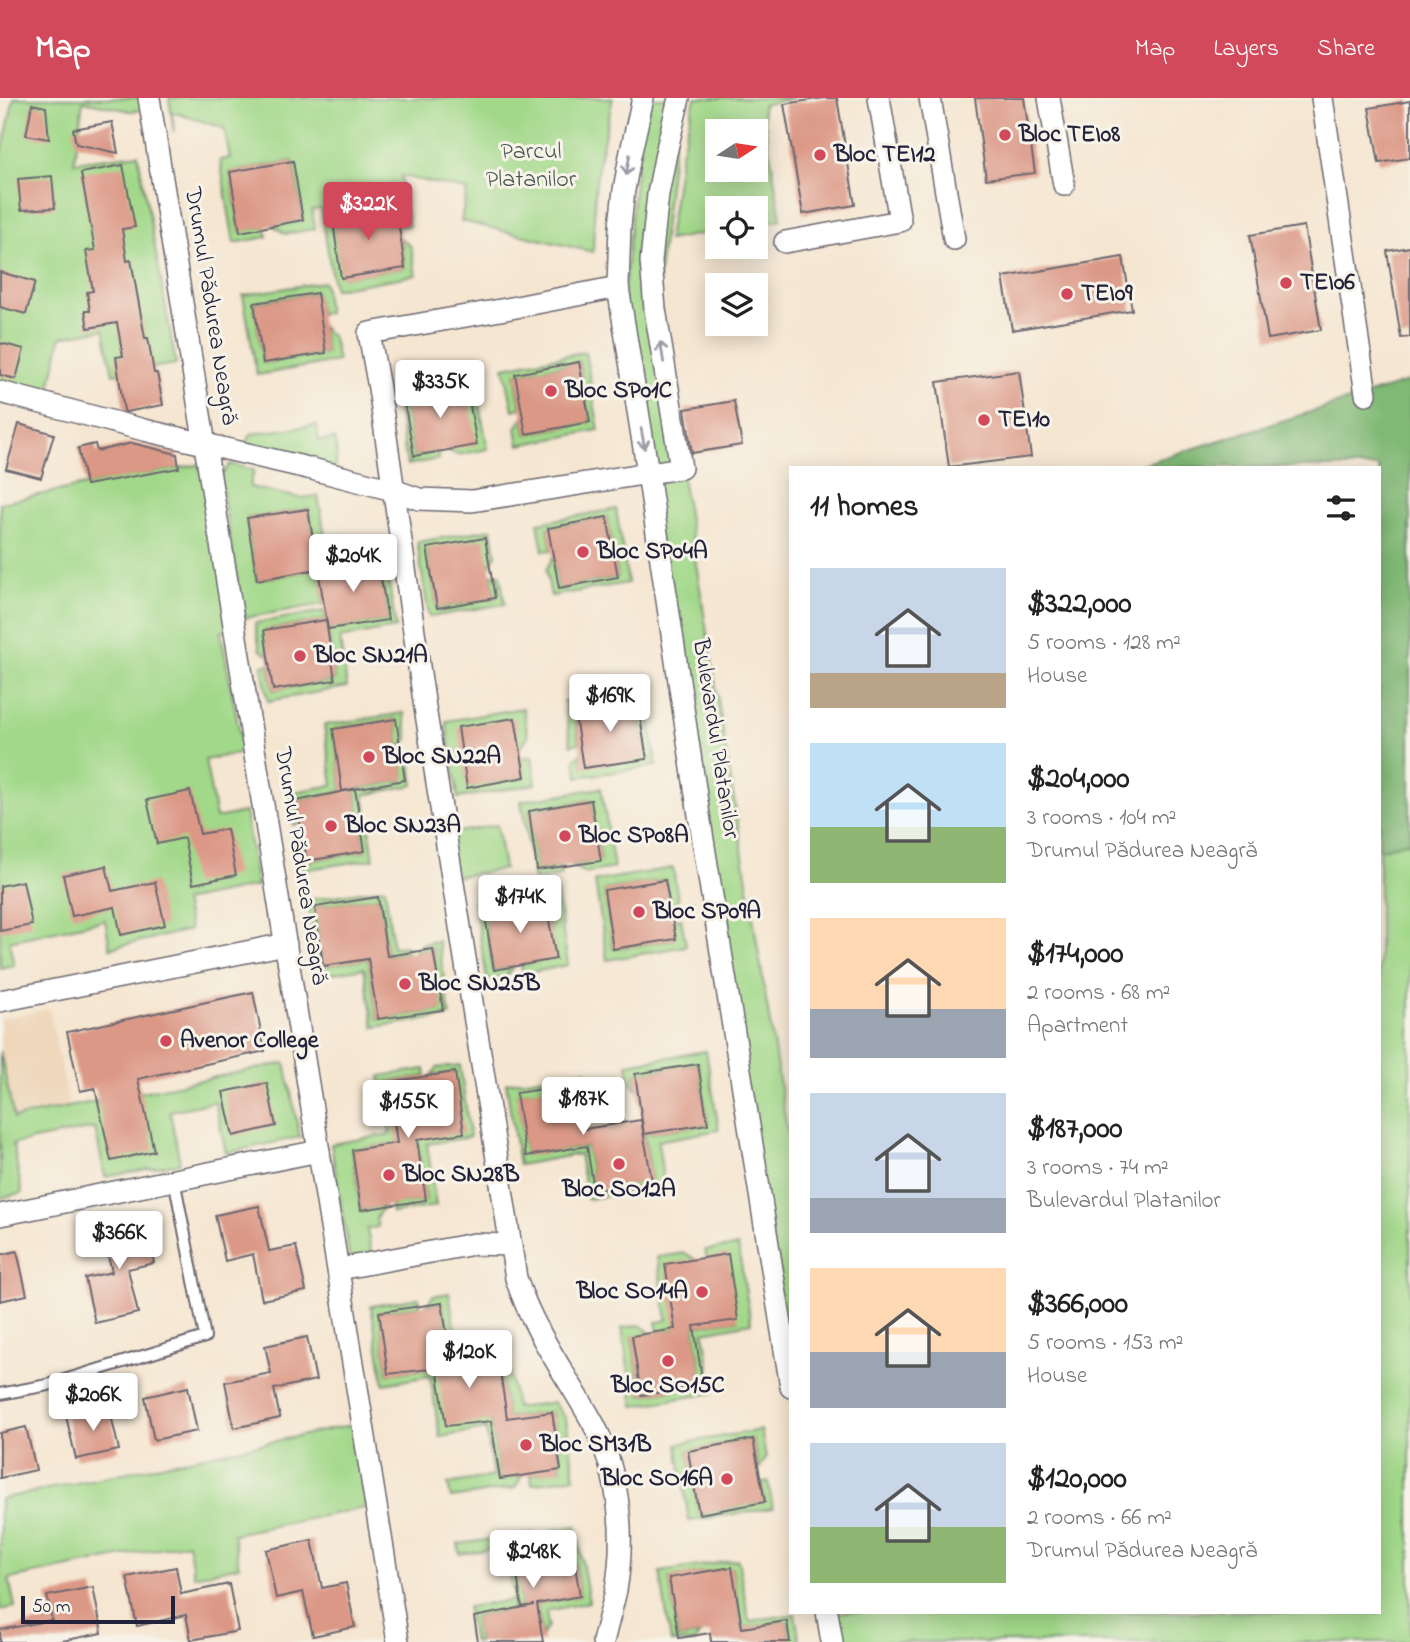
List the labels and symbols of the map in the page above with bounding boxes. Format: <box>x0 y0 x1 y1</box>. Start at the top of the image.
place label: Bloc TEI08 <box>1018 118 1120 153</box>
north arrow <box>705 119 768 182</box>
marker: Bloc TEI08 <box>997 127 1013 143</box>
park label: Parcul Platanilor <box>486 135 577 198</box>
place label: Bloc TEI12 <box>833 138 935 173</box>
marker: Bloc TEI12 <box>812 147 828 163</box>
one-way arrow <box>621 153 634 176</box>
pin: $322K <box>319 183 417 242</box>
street label: Drumul Pădurea Neagră <box>174 184 246 427</box>
place label: TEI06 <box>1300 266 1355 301</box>
marker: TEI06 <box>1278 275 1294 291</box>
place label: TEI09 <box>1081 277 1133 312</box>
marker: TEI09 <box>1059 286 1075 302</box>
one-way arrow <box>655 342 668 364</box>
pin: $335K <box>391 360 489 420</box>
place label: Bloc SP01C <box>564 374 672 409</box>
marker: Bloc SP01C <box>543 383 559 399</box>
place label: TEI10 <box>998 403 1051 438</box>
marker: TEI10 <box>976 412 992 428</box>
one-way arrow <box>637 427 650 449</box>
pin: $204K <box>304 534 402 594</box>
place label: Bloc SP04A <box>596 535 708 570</box>
marker: Bloc SP04A <box>575 544 591 560</box>
street label: Bulevardul Platanilor <box>682 636 748 842</box>
place label: Bloc SN21A <box>313 639 428 674</box>
marker: Bloc SN21A <box>292 648 308 664</box>
pin: $169K <box>561 674 659 734</box>
place label: Bloc SN22A <box>382 740 501 775</box>
street label: Drumul Pădurea Neagră <box>264 744 336 987</box>
marker: Bloc SN22A <box>361 749 377 765</box>
place label: Bloc SN23A <box>344 809 461 844</box>
marker: Bloc SN23A <box>323 818 339 834</box>
place label: Bloc SP08A <box>578 819 689 854</box>
marker: Bloc SP08A <box>557 828 573 844</box>
pin: $174K <box>471 876 569 935</box>
place label: Bloc SP09A <box>652 895 761 930</box>
marker: Bloc SP09A <box>631 904 647 920</box>
place label: Bloc SN25B <box>418 967 540 1002</box>
marker: Bloc SN25B <box>397 976 413 992</box>
place label: Avenor College <box>180 1024 320 1060</box>
marker: Avenor College <box>158 1033 174 1049</box>
pin: $187K <box>534 1077 632 1137</box>
pin: $155K <box>359 1080 457 1140</box>
marker: Bloc SO12A <box>611 1156 627 1172</box>
place label: Bloc SN28B <box>402 1158 520 1193</box>
marker: Bloc SN28B <box>381 1167 397 1183</box>
place label: Bloc SO12A <box>561 1173 676 1208</box>
pin: $366K <box>70 1212 168 1271</box>
place label: Bloc SO14A <box>576 1275 688 1310</box>
marker: Bloc SO14A <box>694 1284 710 1300</box>
pin: $120K <box>420 1330 518 1390</box>
marker: Bloc SO15C <box>660 1353 676 1369</box>
place label: Bloc SO15C <box>610 1369 725 1404</box>
pin: $206K <box>44 1374 142 1433</box>
place label: Bloc SM31B <box>539 1428 652 1463</box>
marker: Bloc SM31B <box>518 1437 534 1453</box>
place label: Bloc SO16A <box>600 1462 713 1497</box>
marker: Bloc SO16A <box>719 1471 735 1487</box>
pin: $248K <box>484 1530 582 1590</box>
scale bar <box>21 1593 175 1625</box>

